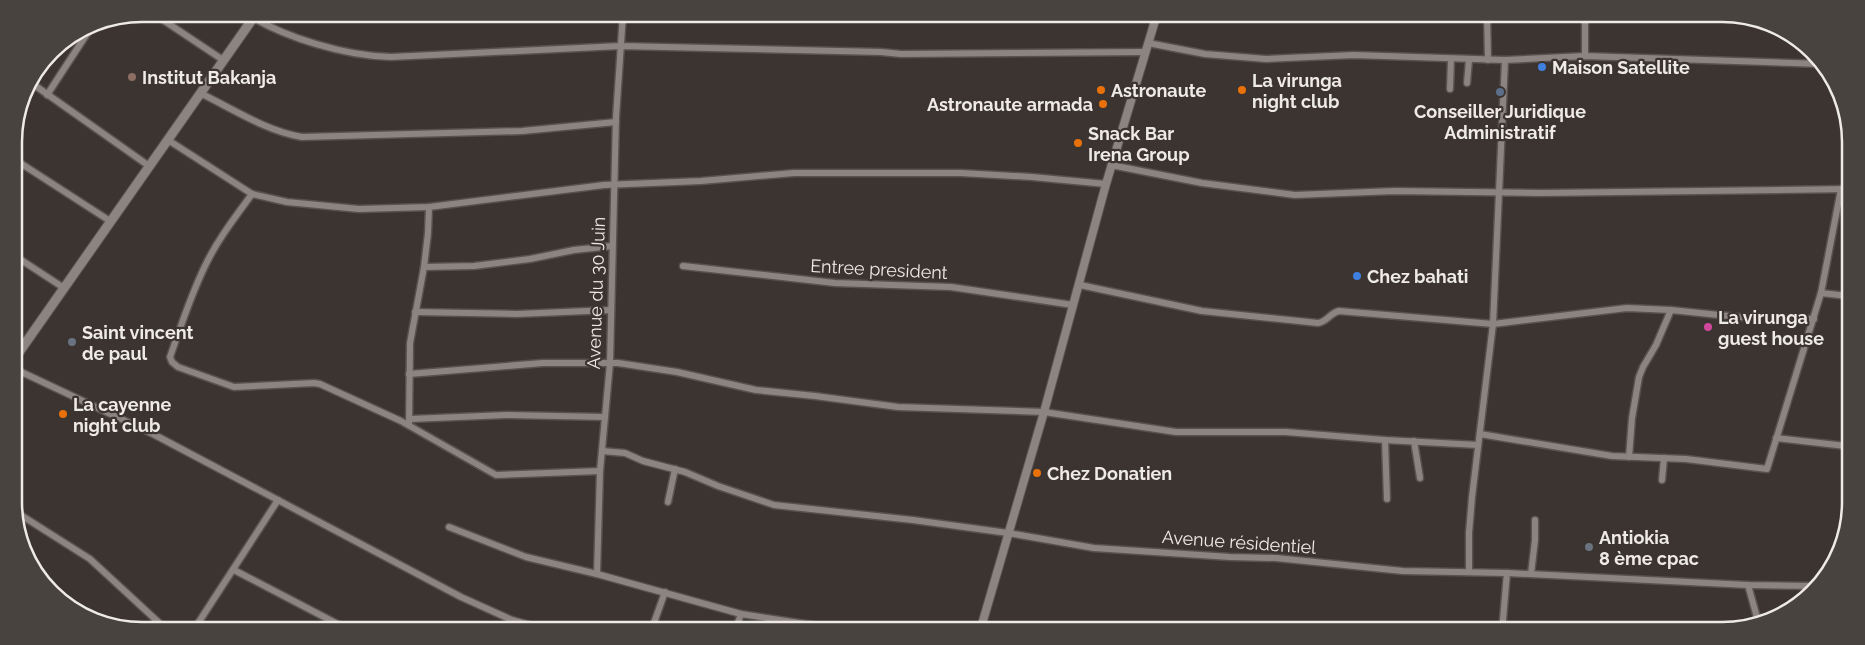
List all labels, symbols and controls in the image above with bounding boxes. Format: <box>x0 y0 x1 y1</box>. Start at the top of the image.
place label: Maison Satellite <box>1552 57 1690 78</box>
marker: Maison Satellite <box>1536 61 1548 73</box>
place label: Institut Bakanja <box>142 67 276 88</box>
place label: La virunga night club <box>1252 70 1342 112</box>
marker: Institut Bakanja <box>126 71 138 83</box>
place label: Astronaute <box>1111 80 1207 101</box>
marker: Astronaute <box>1095 84 1107 96</box>
marker: La virunga night club <box>1236 84 1248 96</box>
marker: Conseiller Juridique Administratif <box>1494 86 1506 98</box>
place label: Astronaute armada <box>927 94 1093 115</box>
marker: Astronaute armada <box>1097 98 1109 110</box>
place label: Conseiller Juridique Administratif <box>1414 101 1586 143</box>
place label: Snack Bar Irena Group <box>1088 123 1190 165</box>
marker: Snack Bar Irena Group <box>1072 137 1084 149</box>
street label: Avenue du 30 Juin <box>583 216 609 370</box>
street label: Entree president <box>810 255 948 283</box>
place label: Chez bahati <box>1367 266 1468 287</box>
marker: Chez bahati <box>1351 270 1363 282</box>
place label: La virunga guest house <box>1718 307 1824 349</box>
marker: La virunga guest house <box>1702 321 1714 333</box>
place label: Saint vincent de paul <box>82 322 194 364</box>
marker: Saint vincent de paul <box>66 336 78 348</box>
place label: La cayenne night club <box>73 394 171 436</box>
marker: La cayenne night club <box>57 408 69 420</box>
place label: Chez Donatien <box>1047 463 1172 484</box>
marker: Chez Donatien <box>1031 467 1043 479</box>
street label: Avenue résidentiel <box>1161 526 1317 558</box>
place label: Antiokia 8 ème cpac <box>1599 527 1699 569</box>
marker: Antiokia 8 ème cpac <box>1583 541 1595 553</box>

